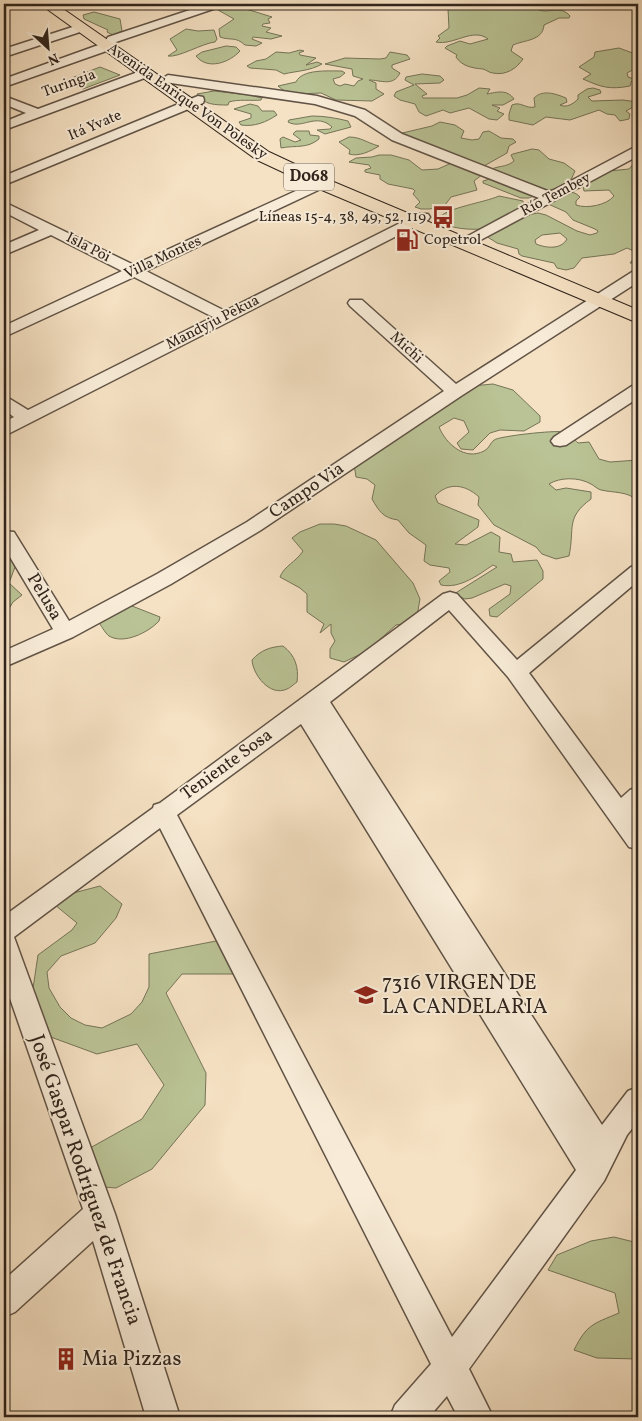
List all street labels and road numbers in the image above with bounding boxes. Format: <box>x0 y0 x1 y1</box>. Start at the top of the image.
street label: Avenida Enrique Von Polesky <box>103 39 271 165</box>
street label: Turingia <box>39 65 99 103</box>
street label: Itá Yvate <box>65 105 125 147</box>
road number: D068 <box>284 163 334 190</box>
street label: Río Tembey <box>517 168 595 222</box>
street label: Isla Poi <box>62 228 114 268</box>
street label: Villa Montes <box>121 231 205 285</box>
street label: Mandyju Pekua <box>163 290 263 356</box>
street label: Michi <box>385 327 427 369</box>
street label: Campo Via <box>265 457 349 525</box>
street label: Pelusa <box>20 569 68 625</box>
street label: Teniente Sosa <box>176 723 278 807</box>
street label: José Gaspar Rodríguez de Francia <box>21 1031 149 1329</box>

